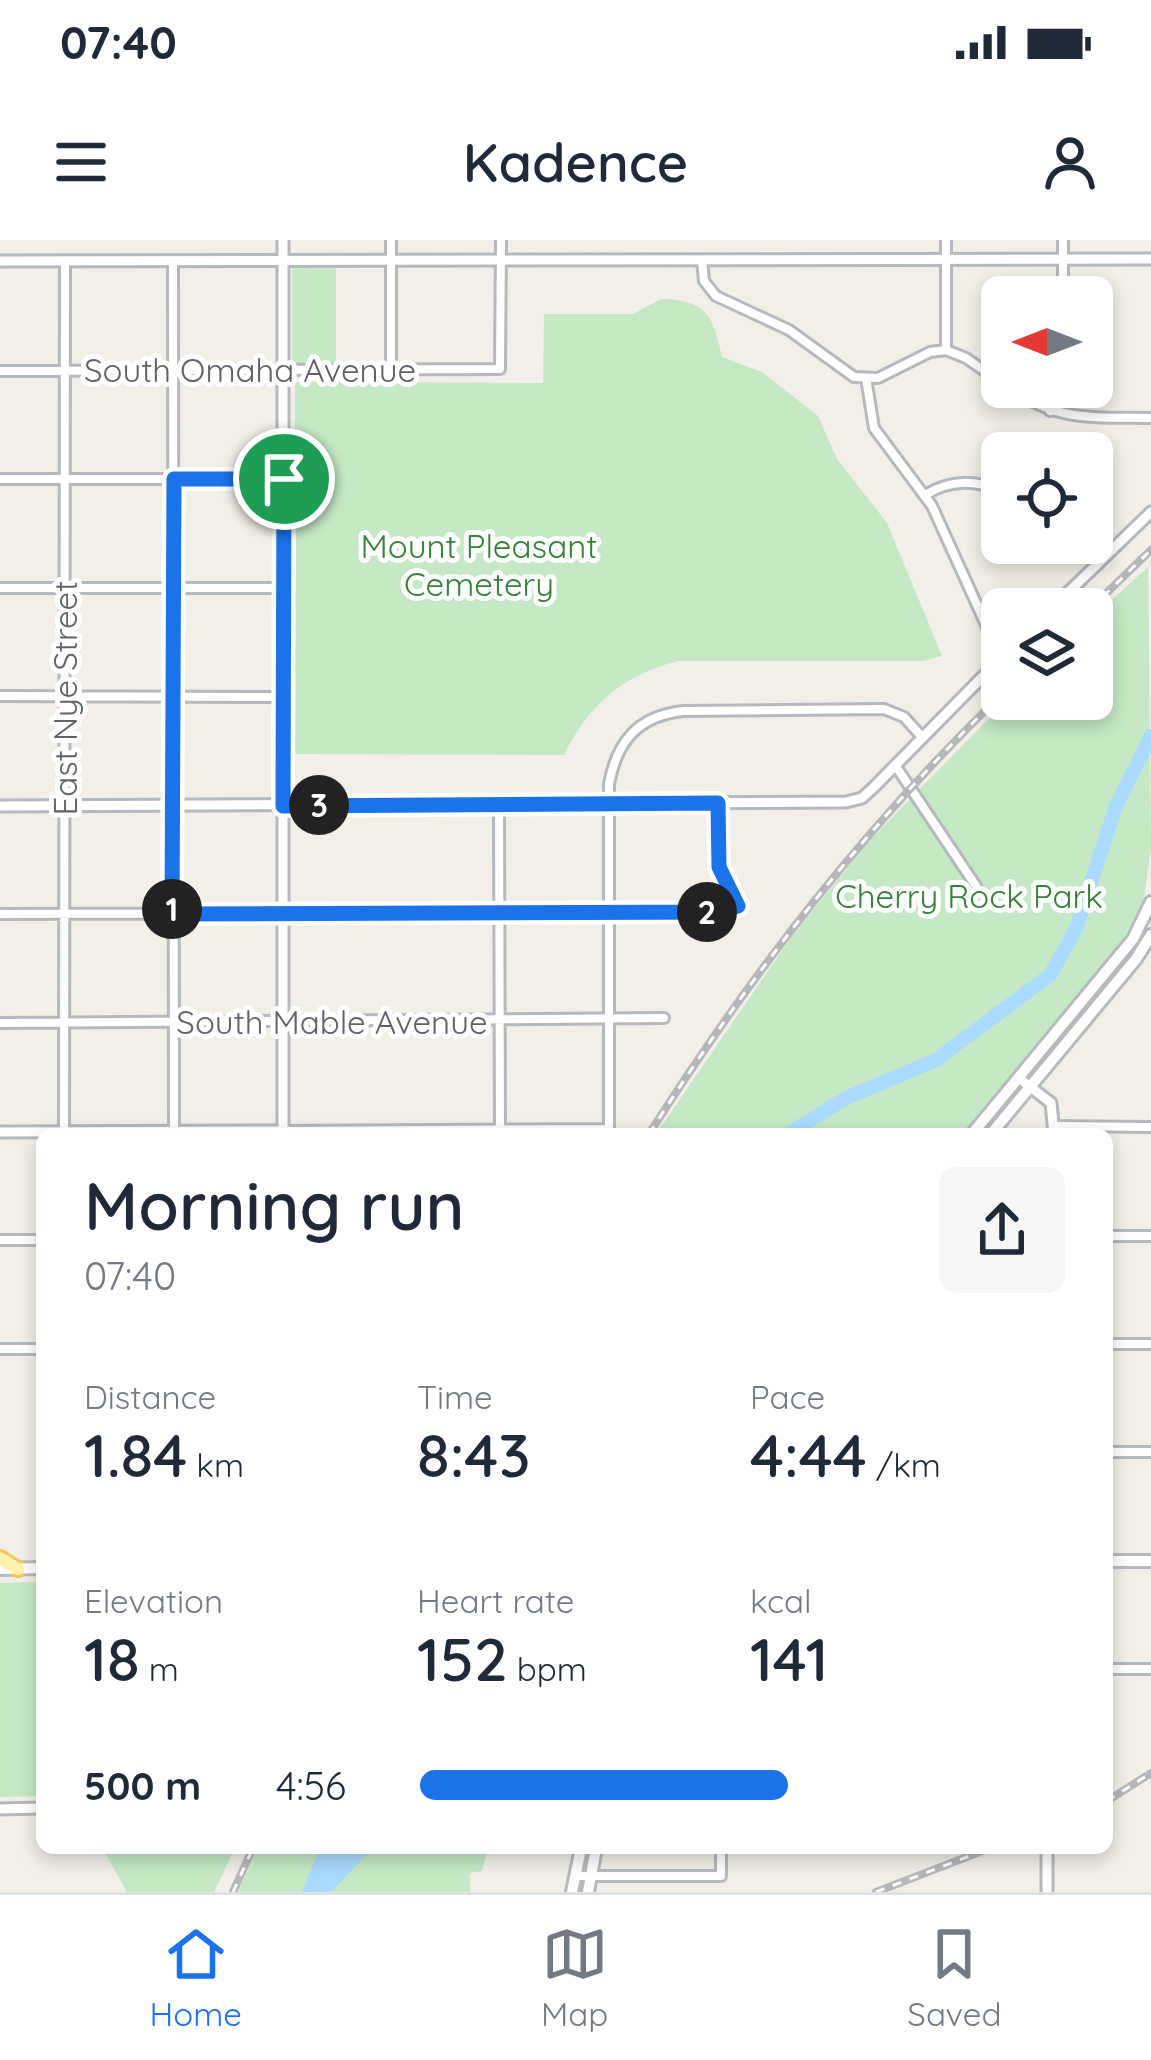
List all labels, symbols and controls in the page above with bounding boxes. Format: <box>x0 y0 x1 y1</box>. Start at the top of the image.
text: 07:40 <box>60 14 177 70</box>
text: Kadence <box>463 128 688 196</box>
icon: menu <box>48 129 114 195</box>
icon: person <box>1037 129 1103 195</box>
north arrow <box>981 276 1113 408</box>
map controls <box>981 276 1113 720</box>
street label: South Omaha Avenue <box>84 349 416 390</box>
pin <box>233 428 335 530</box>
button: locate <box>981 432 1113 564</box>
icon: arrive <box>251 446 317 512</box>
park label: Mount Pleasant Cemetery <box>361 525 597 604</box>
street label: East Nye Street <box>44 581 85 815</box>
button: layers <box>981 588 1113 720</box>
pin: 3 <box>289 775 349 835</box>
text: 3 <box>310 784 328 825</box>
park label: Cherry Rock Park <box>835 875 1103 916</box>
pin: 1 <box>142 879 202 939</box>
pin: 2 <box>677 882 737 942</box>
text: 1 <box>166 888 178 929</box>
text: 2 <box>698 891 716 932</box>
street label: South Mable Avenue <box>176 1001 488 1042</box>
text: Morning run <box>84 1164 465 1247</box>
button: share <box>939 1167 1065 1293</box>
text: 07:40 <box>84 1251 176 1300</box>
text: Distance <box>84 1376 216 1417</box>
text: Time <box>417 1376 493 1417</box>
text: Pace <box>750 1376 825 1417</box>
text: 1.84 <box>84 1417 187 1492</box>
text: 8:43 <box>417 1417 530 1492</box>
text: 4:44 <box>750 1417 867 1492</box>
text: km <box>187 1444 244 1485</box>
text: /km <box>867 1444 941 1485</box>
text: Elevation <box>84 1580 223 1621</box>
text: Heart rate <box>417 1580 574 1621</box>
text: kcal <box>750 1580 812 1621</box>
text: 18 <box>84 1621 140 1696</box>
text: 152 <box>417 1621 508 1696</box>
text: 141 <box>750 1621 828 1696</box>
text: m <box>140 1648 179 1689</box>
text: bpm <box>508 1648 587 1689</box>
text: 500 m <box>84 1761 201 1810</box>
text: 4:56 <box>276 1761 346 1810</box>
tab: Home <box>150 1921 242 2034</box>
tab: Map <box>541 1921 608 2034</box>
tab: Saved <box>907 1921 1001 2034</box>

